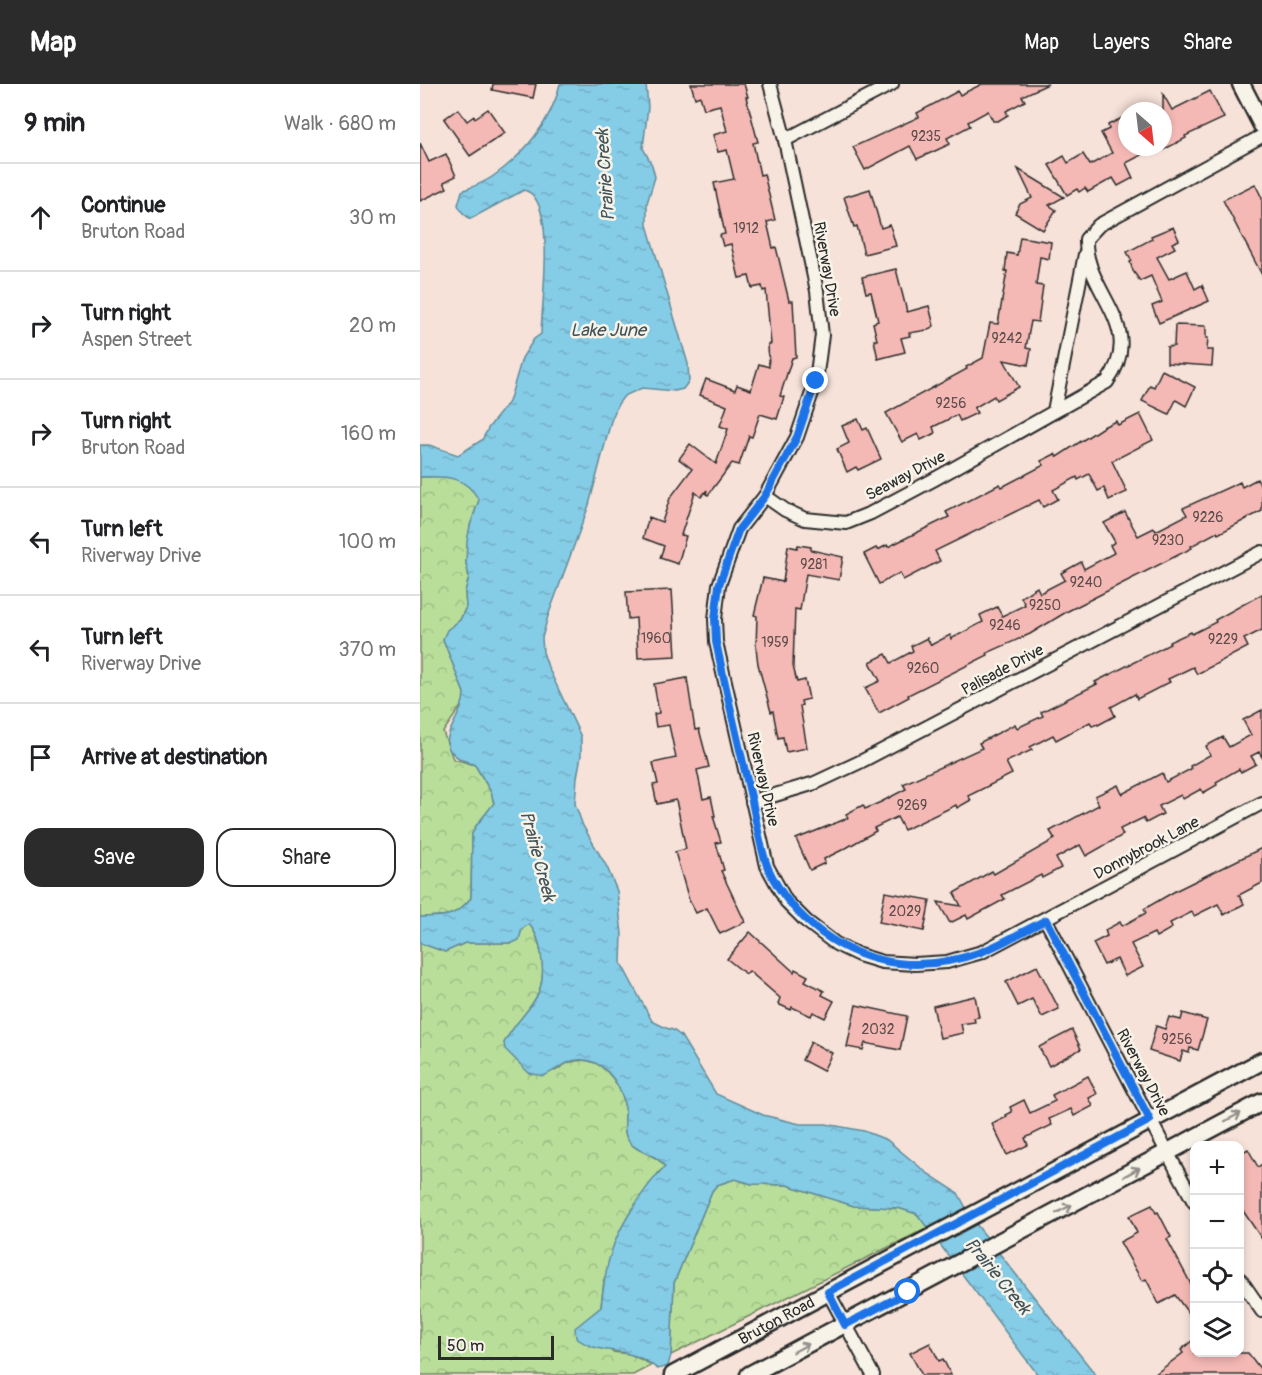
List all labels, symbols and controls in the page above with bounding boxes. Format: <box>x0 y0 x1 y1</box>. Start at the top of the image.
text: Map <box>30 25 76 60</box>
text: Map <box>1024 29 1059 56</box>
text: Layers <box>1092 29 1150 56</box>
text: Share <box>1183 29 1232 56</box>
north arrow <box>1118 102 1172 156</box>
text: 9 min <box>24 107 85 139</box>
text: Walk · 680 m <box>284 111 396 136</box>
water label: Prairie Creek <box>591 127 620 222</box>
house number: 9235 <box>911 128 941 145</box>
text: Continue <box>81 191 165 219</box>
icon: ahead <box>24 201 57 234</box>
text: 30 m <box>349 205 396 230</box>
text: Bruton Road <box>81 219 185 244</box>
house number: 1912 <box>733 220 759 237</box>
street label: Riverway Drive <box>809 220 845 318</box>
text: Turn right <box>81 299 171 327</box>
icon: right <box>24 309 57 342</box>
text: 20 m <box>349 313 396 338</box>
water label: Lake June <box>570 319 648 342</box>
text: Aspen Street <box>81 327 192 352</box>
house number: 9242 <box>992 330 1023 347</box>
route end <box>802 367 828 393</box>
house number: 9256 <box>936 395 966 412</box>
text: Turn right <box>81 407 171 435</box>
icon: right <box>24 417 57 450</box>
text: 160 m <box>341 421 396 446</box>
text: Bruton Road <box>81 435 185 460</box>
street label: Seaway Drive <box>862 446 949 505</box>
house number: 9226 <box>1192 509 1224 526</box>
text: Turn left <box>81 515 163 543</box>
icon: left <box>24 525 57 558</box>
text: 100 m <box>339 529 396 554</box>
house number: 9230 <box>1152 532 1184 549</box>
text: Riverway Drive <box>81 543 201 568</box>
house number: 9281 <box>800 556 828 573</box>
house number: 9240 <box>1070 574 1102 591</box>
house number: 9250 <box>1029 597 1061 614</box>
house number: 9246 <box>989 617 1021 634</box>
text: Turn left <box>81 623 163 651</box>
house number: 1960 <box>641 630 671 647</box>
house number: 9229 <box>1208 631 1238 648</box>
icon: left <box>24 633 57 666</box>
house number: 1959 <box>761 634 789 651</box>
text: 370 m <box>339 637 396 662</box>
street label: Palisade Drive <box>958 640 1047 700</box>
text: Riverway Drive <box>81 651 201 676</box>
house number: 9260 <box>907 660 939 677</box>
street label: Riverway Drive <box>742 730 784 828</box>
icon: arrive <box>24 741 57 774</box>
text: Arrive at destination <box>81 743 267 771</box>
house number: 9269 <box>897 797 927 814</box>
water label: Prairie Creek <box>514 809 561 905</box>
street label: Donnybrook Lane <box>1090 812 1203 884</box>
button: Save <box>24 828 204 887</box>
button: Share <box>216 828 396 887</box>
house number: 2029 <box>889 903 921 920</box>
house number: 2032 <box>861 1021 895 1038</box>
street label: Riverway Drive <box>1112 1025 1175 1120</box>
house number: 9256 <box>1162 1031 1192 1048</box>
one-way arrow <box>1224 1111 1242 1122</box>
map controls <box>1190 1141 1244 1357</box>
button: + <box>1190 1141 1244 1195</box>
one-way arrow <box>1123 1166 1141 1177</box>
button: − <box>1190 1195 1244 1249</box>
one-way arrow <box>1054 1203 1072 1214</box>
water label: Prairie Creek <box>960 1233 1037 1321</box>
button: locate <box>1190 1249 1244 1303</box>
route start <box>894 1278 920 1304</box>
street label: Bruton Road <box>735 1292 818 1349</box>
button: layers <box>1190 1303 1244 1357</box>
scale bar <box>438 1333 554 1360</box>
text: 50 m <box>447 1336 484 1356</box>
one-way arrow <box>792 1342 809 1354</box>

